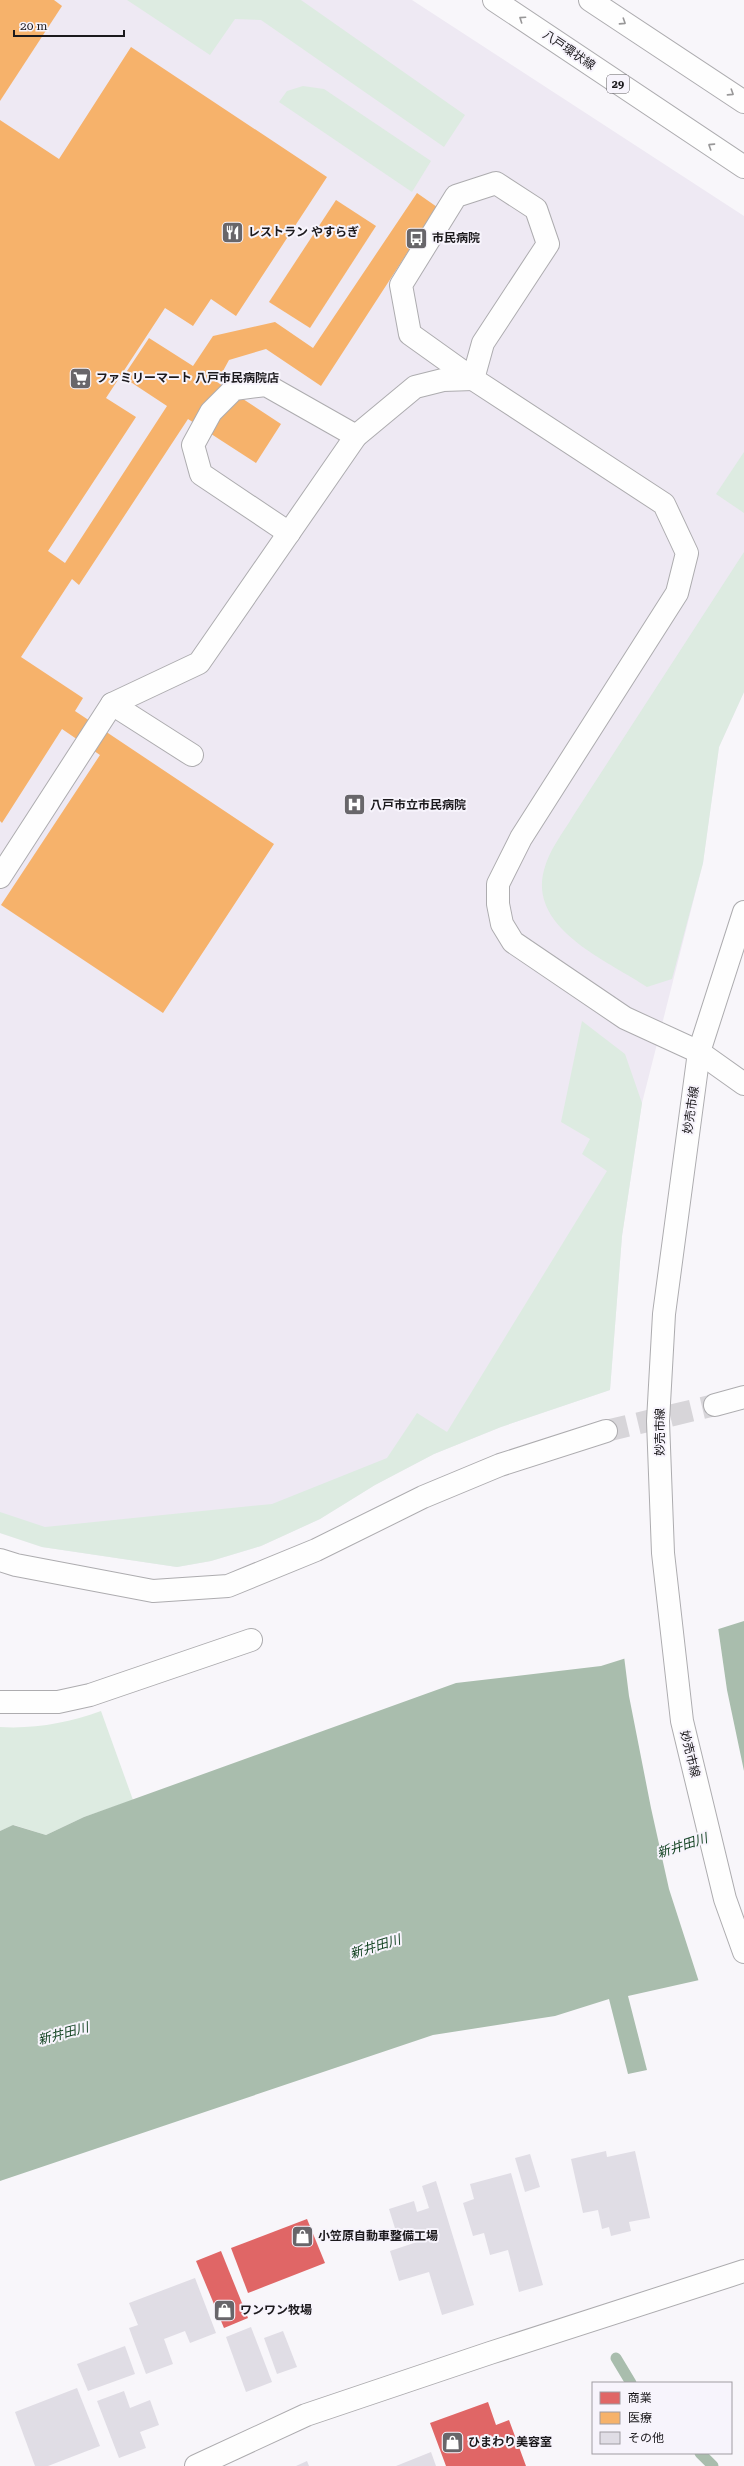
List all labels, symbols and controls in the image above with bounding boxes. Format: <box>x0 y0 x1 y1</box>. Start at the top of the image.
scale bar <box>14 12 124 38</box>
one-way arrow <box>519 17 526 24</box>
one-way arrow <box>618 17 625 24</box>
text: 20 m <box>20 19 47 33</box>
street label: 八戸環状線 <box>540 27 598 73</box>
road number: 29 <box>607 75 629 93</box>
one-way arrow <box>727 88 734 96</box>
one-way arrow <box>708 143 715 150</box>
restaurant icon: レストラン やすらぎ <box>219 219 245 245</box>
place label: レストラン やすらぎ <box>248 225 359 239</box>
bus stop icon: 市民病院 <box>404 225 430 251</box>
place label: 市民病院 <box>432 231 480 245</box>
supermarket icon: ファミリーマート 八戸市民病院店 <box>67 365 93 391</box>
place label: ファミリーマート 八戸市民病院店 <box>96 371 279 385</box>
hospital icon: 八戸市立市民病院 <box>342 792 368 818</box>
place label: 八戸市立市民病院 <box>370 798 466 812</box>
street label: 妙売市線 <box>681 1085 701 1135</box>
street label: 妙売市線 <box>653 1408 667 1456</box>
street label: 妙売市線 <box>677 1729 703 1779</box>
water label: 新井田川 <box>655 1830 711 1861</box>
water label: 新井田川 <box>348 1931 404 1961</box>
water label: 新井田川 <box>36 2019 92 2047</box>
shop icon: 小笠原自動車整備工場 <box>290 2223 316 2249</box>
place label: 小笠原自動車整備工場 <box>318 2229 438 2243</box>
shop icon: ワンワン牧場 <box>212 2297 238 2323</box>
place label: ワンワン牧場 <box>240 2303 312 2317</box>
legend <box>592 2382 732 2454</box>
text: 商業 <box>628 2391 652 2405</box>
text: 医療 <box>628 2411 652 2425</box>
shop icon: ひまわり美容室 <box>439 2429 465 2455</box>
text: その他 <box>628 2431 664 2445</box>
place label: ひまわり美容室 <box>468 2435 552 2449</box>

